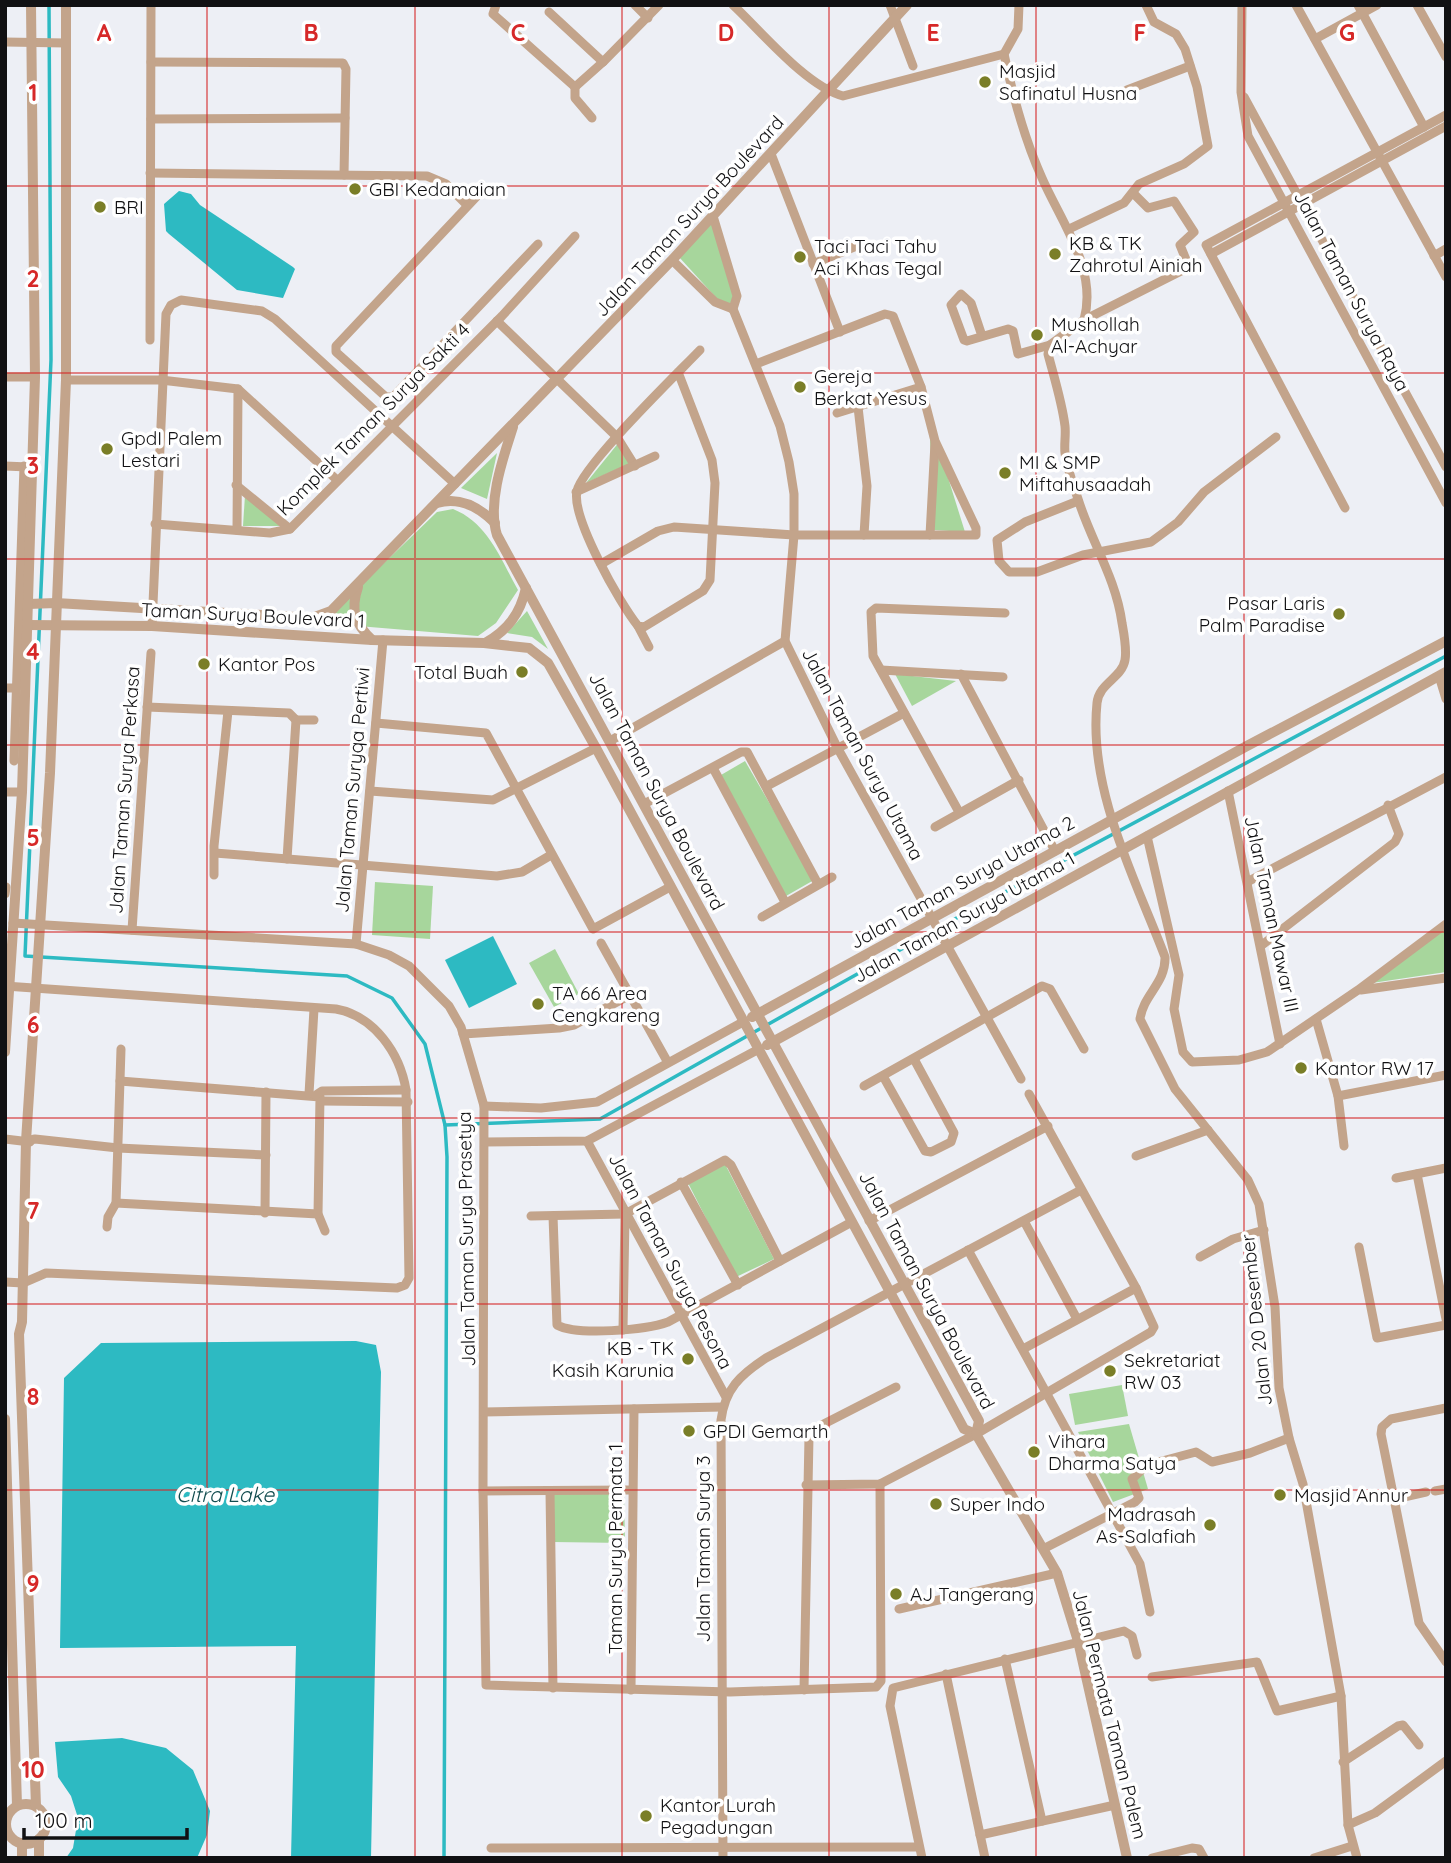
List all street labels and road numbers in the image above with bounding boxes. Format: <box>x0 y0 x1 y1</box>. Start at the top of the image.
street label: Jalan Taman Surya Boulevard <box>589 110 789 322</box>
street label: Jalan Taman Surya Raya <box>1289 187 1415 395</box>
street label: Komplek Taman Surya Sakti 4 <box>271 317 475 521</box>
street label: Taman Surya Boulevard 1 <box>141 597 365 633</box>
street label: Jalan Taman Surya Utama <box>797 644 929 864</box>
street label: Jalan Taman Surya Perkasa <box>103 665 145 915</box>
street label: Jalan Taman Suryqa Pertiwi <box>329 666 375 914</box>
street label: Jalan Taman Surya Boulevard <box>584 668 730 914</box>
street label: Jalan Taman Surya Utama 2 <box>846 810 1078 954</box>
street label: Jalan Taman Mawar III <box>1239 814 1305 1014</box>
street label: Jalan Taman Surya Utama 1 <box>849 846 1079 988</box>
street label: Jalan Taman Surya Prasetya <box>452 1111 480 1367</box>
street label: Jalan Taman Surya Pesona <box>604 1149 738 1373</box>
street label: Jalan Taman Surya Boulevard <box>854 1167 1000 1413</box>
street label: Jalan 20 Desember <box>1235 1232 1277 1407</box>
street label: Taman Surya Permata 1 <box>603 1444 627 1654</box>
street label: Jalan Taman Surya 3 <box>691 1456 715 1642</box>
street label: Jalan Permata Taman Palem <box>1067 1587 1153 1841</box>

